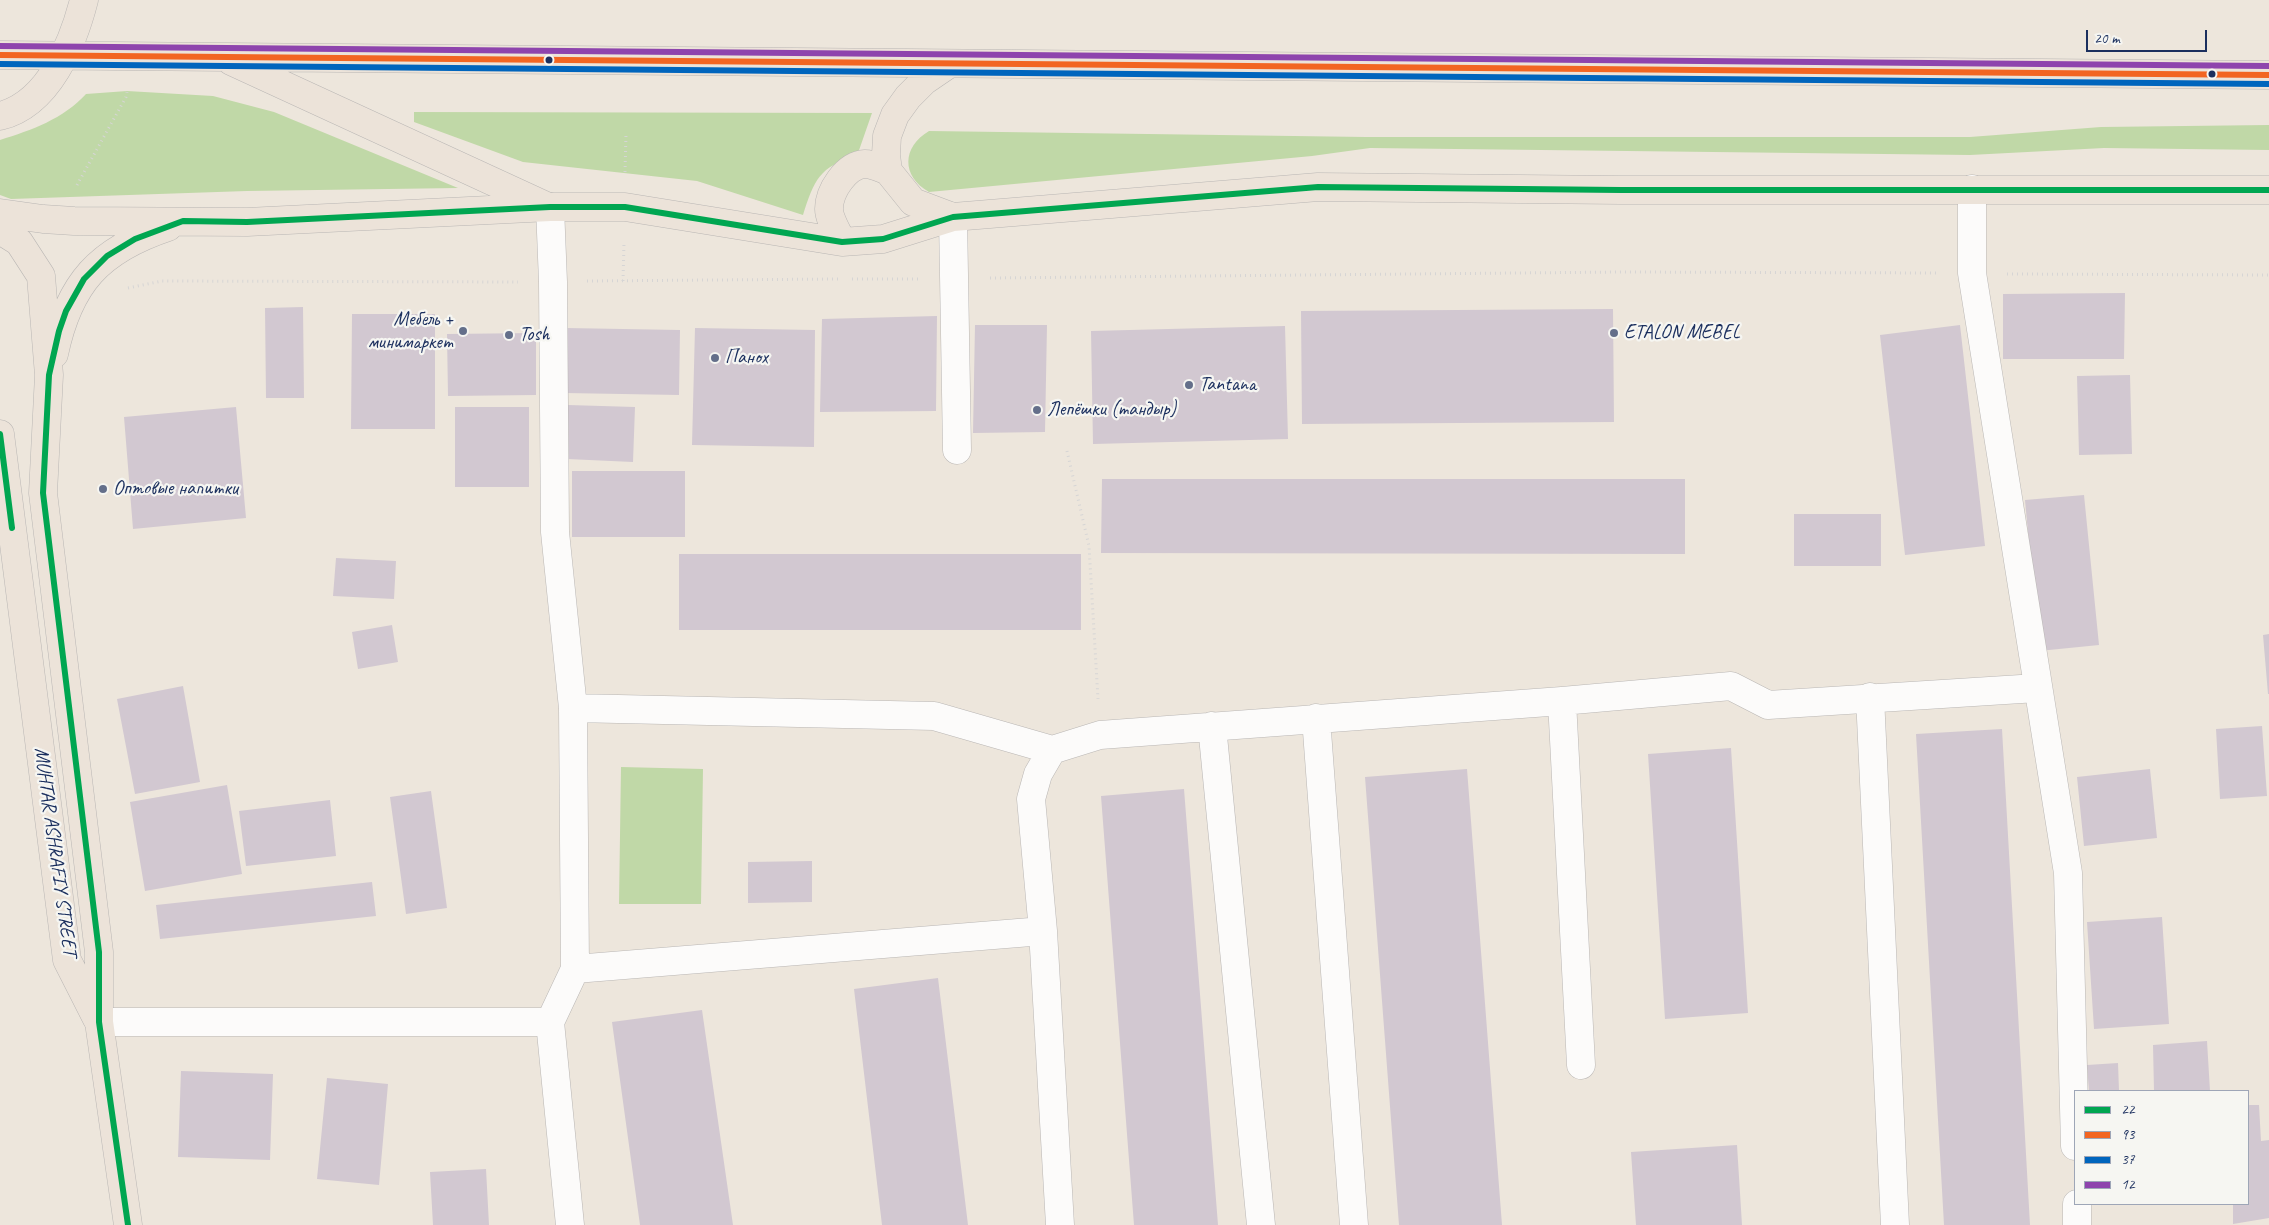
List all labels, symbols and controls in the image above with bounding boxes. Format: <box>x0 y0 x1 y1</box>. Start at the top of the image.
scale bar <box>2089 20 2210 52</box>
text: 20 m <box>2094 29 2120 48</box>
unlabelled marker <box>544 55 554 65</box>
unlabelled marker <box>2207 69 2217 79</box>
place label: Мебель + минимаркет <box>368 308 453 355</box>
place label: ETALON MEBEL <box>1624 321 1740 345</box>
place label: Tosh <box>519 323 549 347</box>
marker: Мебель + минимаркет <box>457 325 469 337</box>
marker: ETALON MEBEL <box>1608 327 1620 339</box>
marker: Tosh <box>503 329 515 341</box>
place label: Панох <box>725 346 768 370</box>
marker: Панох <box>709 352 721 364</box>
place label: Tantana <box>1199 373 1256 397</box>
marker: Tantana <box>1183 379 1195 391</box>
place label: Лепёшки (тандыр) <box>1047 398 1176 422</box>
marker: Лепёшки (тандыр) <box>1031 404 1043 416</box>
place label: Оптовые напитки <box>113 477 238 501</box>
marker: Оптовые напитки <box>97 483 109 495</box>
street label: MUHTAR ASHRAFIY STREET <box>28 746 82 958</box>
legend <box>2074 1090 2249 1205</box>
text: 22 <box>2121 1100 2135 1119</box>
text: 93 <box>2121 1125 2135 1144</box>
text: 37 <box>2121 1150 2135 1169</box>
text: 12 <box>2121 1175 2135 1194</box>

